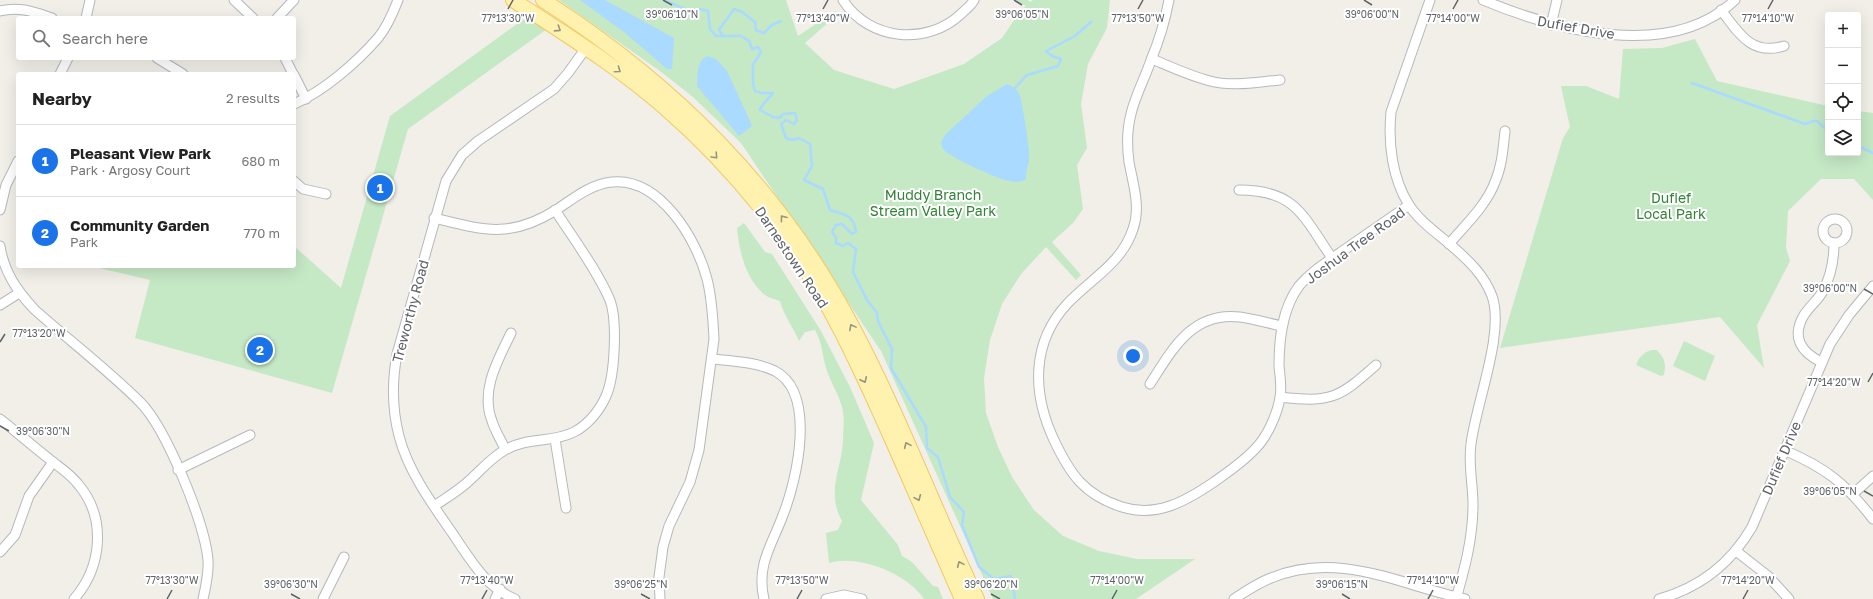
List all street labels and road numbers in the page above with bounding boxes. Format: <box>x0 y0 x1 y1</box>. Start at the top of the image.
street label: Dufief Drive <box>1536 12 1616 42</box>
street label: Darnestown Road <box>752 203 832 311</box>
street label: Joshua Tree Road <box>1302 203 1408 287</box>
street label: Treworthy Road <box>388 258 432 364</box>
street label: Dufief Drive <box>1758 419 1804 497</box>

